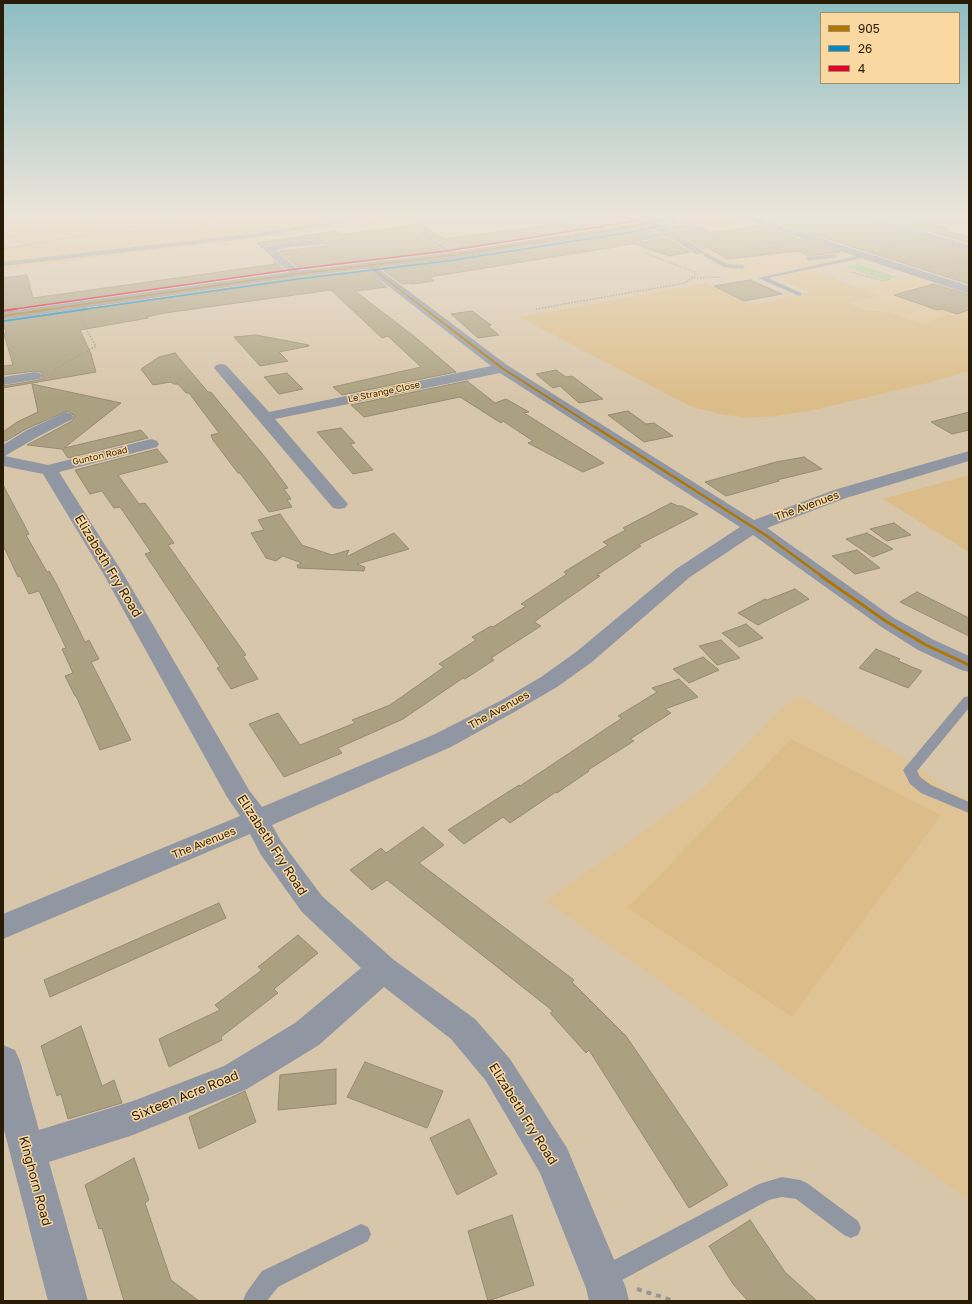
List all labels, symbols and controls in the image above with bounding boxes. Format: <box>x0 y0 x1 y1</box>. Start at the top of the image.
legend <box>820 12 960 84</box>
text: 905 <box>858 21 880 36</box>
text: 26 <box>858 41 872 56</box>
text: 4 <box>858 61 865 76</box>
street label: Le Strange Close <box>347 379 421 405</box>
street label: Gunton Road <box>71 444 129 468</box>
street label: The Avenues <box>773 488 841 524</box>
street label: Elizabeth Fry Road <box>71 512 145 620</box>
street label: The Avenues <box>466 688 532 732</box>
street label: Elizabeth Fry Road <box>234 792 310 898</box>
street label: The Avenues <box>170 824 238 862</box>
street label: Elizabeth Fry Road <box>485 1060 561 1168</box>
street label: Sixteen Acre Road <box>129 1067 241 1125</box>
street label: Kinghorn Road <box>16 1134 54 1228</box>

